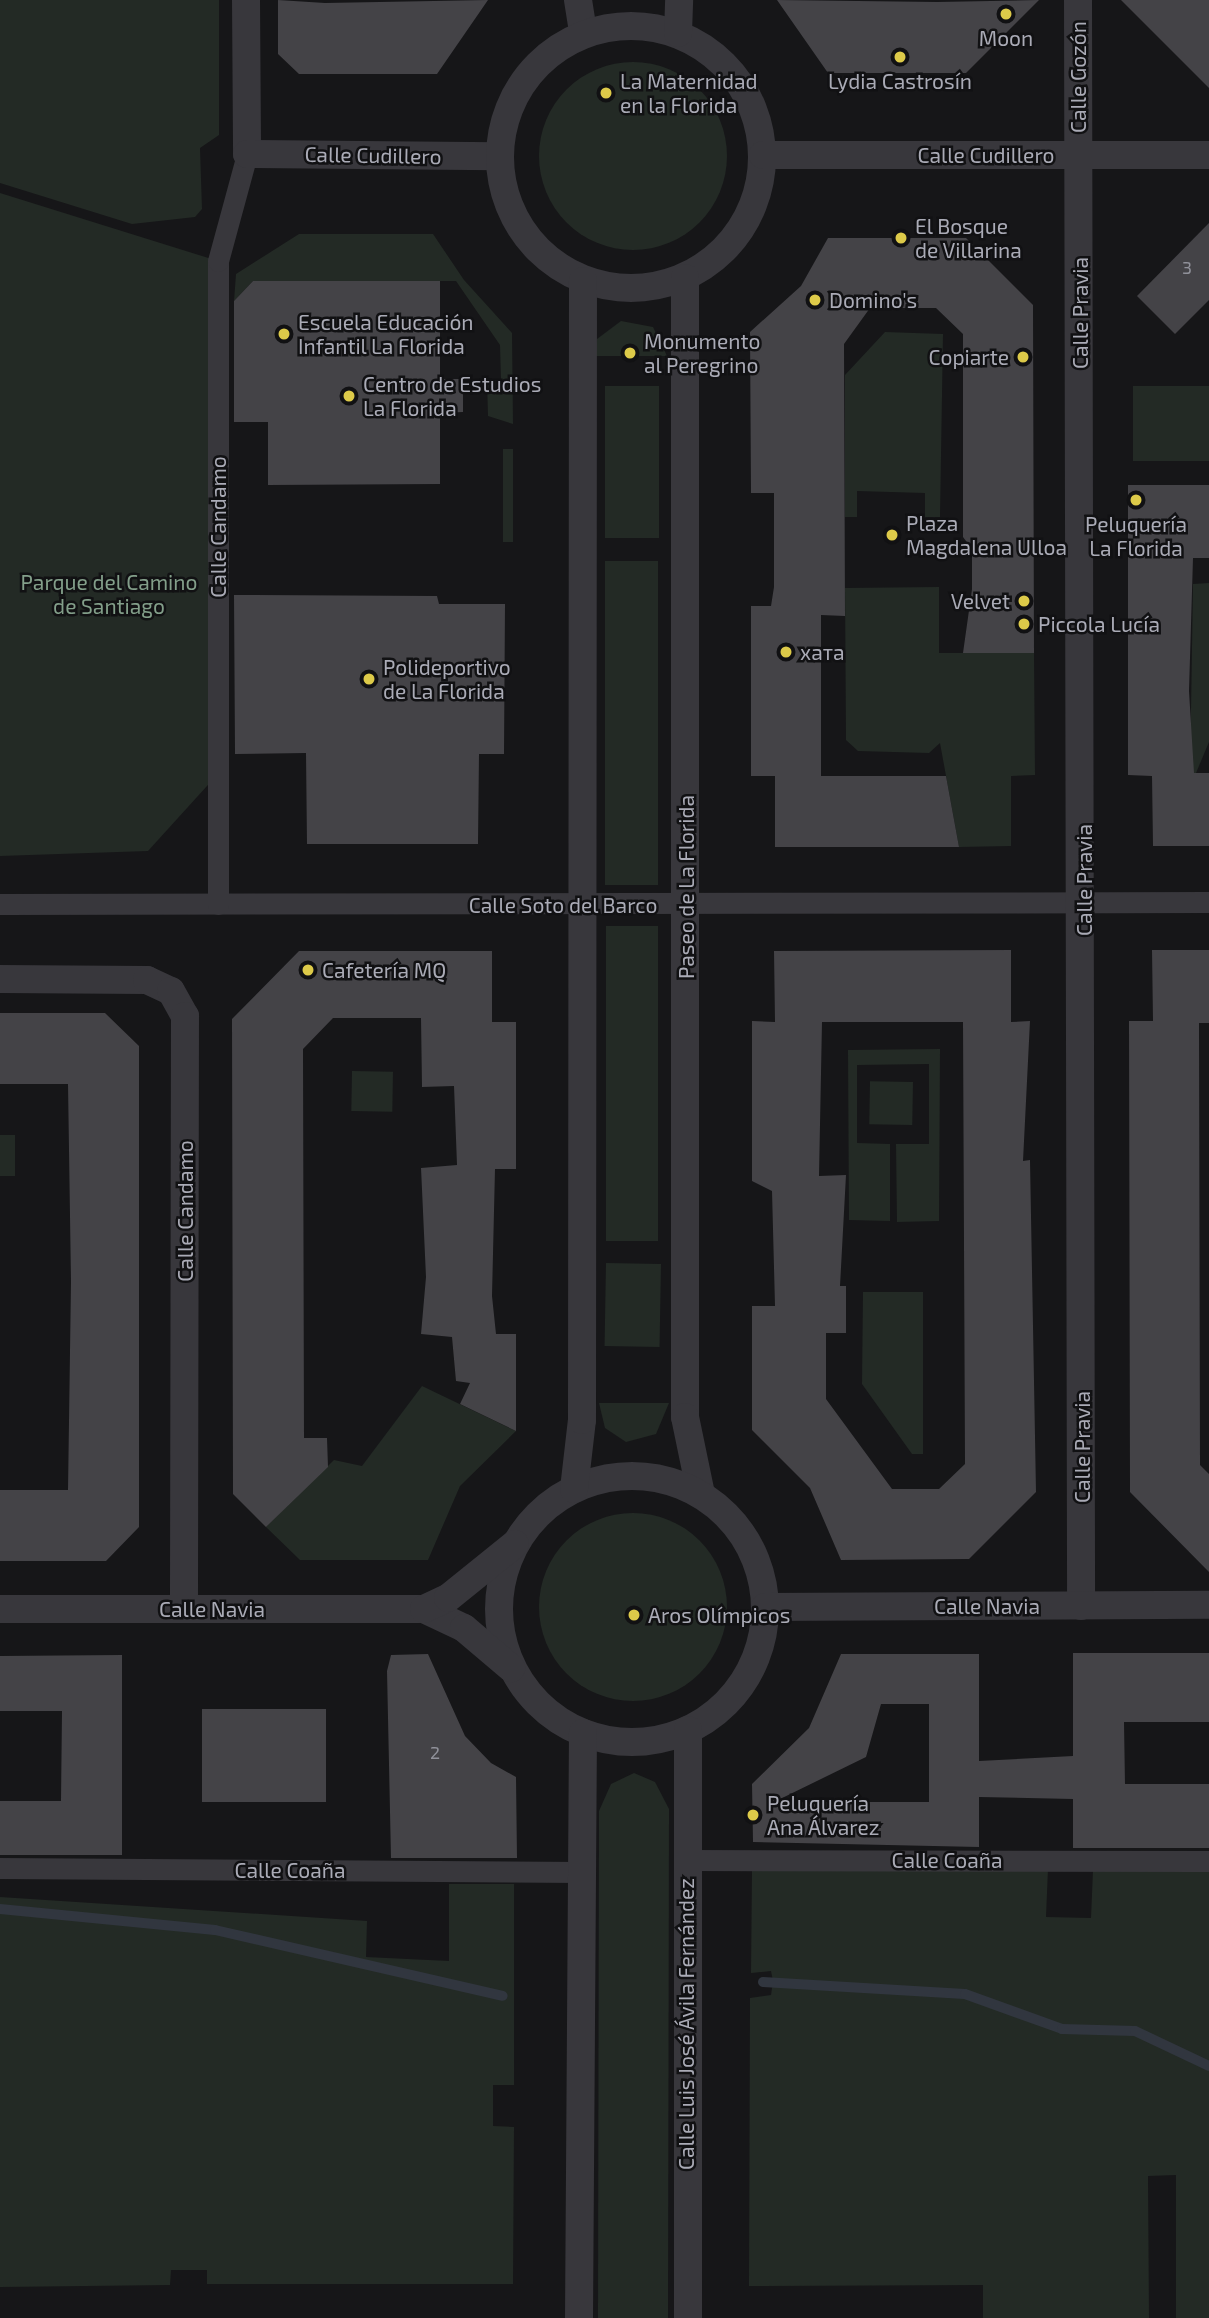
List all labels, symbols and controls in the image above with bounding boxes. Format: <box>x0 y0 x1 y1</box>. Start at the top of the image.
marker: Moon <box>998 6 1014 22</box>
street label: Calle Gozón <box>1065 21 1091 133</box>
place label: Moon <box>979 25 1033 51</box>
marker: Lydia Castrosín <box>892 49 908 65</box>
place label: La Maternidad en la Florida <box>620 68 758 118</box>
place label: Lydia Castrosín <box>828 68 972 94</box>
marker: La Maternidad en la Florida <box>598 85 614 101</box>
street label: Calle Cudillero <box>304 141 442 169</box>
street label: Calle Cudillero <box>918 142 1054 168</box>
place label: El Bosque de Villarina <box>915 213 1022 263</box>
marker: El Bosque de Villarina <box>893 230 909 246</box>
house number: 3 <box>1182 256 1192 278</box>
street label: Calle Pravia <box>1067 257 1093 369</box>
place label: Domino's <box>829 287 917 313</box>
marker: Domino's <box>807 292 823 308</box>
place label: Escuela Educación Infantil La Florida <box>298 309 474 359</box>
marker: Escuela Educación Infantil La Florida <box>276 326 292 342</box>
place label: Monumento al Peregrino <box>644 328 760 378</box>
place label: Copiarte <box>928 344 1009 370</box>
marker: Monumento al Peregrino <box>622 345 638 361</box>
marker: Copiarte <box>1015 349 1031 365</box>
place label: Centro de Estudios La Florida <box>363 371 541 421</box>
marker: Centro de Estudios La Florida <box>341 388 357 404</box>
street label: Calle Candamo <box>205 456 231 598</box>
marker: Peluquería La Florida <box>1128 492 1144 508</box>
place label: Plaza Magdalena Ulloa <box>906 510 1067 560</box>
place label: Peluquería La Florida <box>1085 511 1187 561</box>
marker: Plaza Magdalena Ulloa <box>884 527 900 543</box>
park label: Parque del Camino de Santiago <box>20 569 198 619</box>
place label: Velvet <box>951 588 1010 614</box>
marker: Velvet <box>1016 593 1032 609</box>
place label: Piccola Lucía <box>1038 611 1160 637</box>
marker: Piccola Lucía <box>1016 616 1032 632</box>
place label: хата <box>800 639 845 665</box>
marker: хата <box>778 644 794 660</box>
place label: Polideportivo de La Florida <box>383 654 511 704</box>
marker: Polideportivo de La Florida <box>361 671 377 687</box>
street label: Paseo de La Florida <box>673 795 699 979</box>
street label: Calle Pravia <box>1071 824 1097 936</box>
street label: Calle Soto del Barco <box>468 892 658 918</box>
place label: Cafetería MQ <box>322 957 446 983</box>
marker: Cafetería MQ <box>300 962 316 978</box>
street label: Calle Candamo <box>172 1140 198 1282</box>
street label: Calle Pravia <box>1069 1391 1095 1503</box>
street label: Calle Navia <box>934 1593 1040 1619</box>
street label: Calle Navia <box>159 1596 265 1622</box>
place label: Aros Olímpicos <box>648 1602 790 1628</box>
marker: Aros Olímpicos <box>626 1607 642 1623</box>
house number: 2 <box>430 1741 440 1763</box>
place label: Peluquería Ana Álvarez <box>767 1790 880 1840</box>
marker: Peluquería Ana Álvarez <box>745 1807 761 1823</box>
street label: Calle Coaña <box>891 1847 1003 1873</box>
street label: Calle Coaña <box>234 1857 346 1883</box>
street label: Calle Luis José Ávila Fernández <box>673 1877 699 2171</box>

